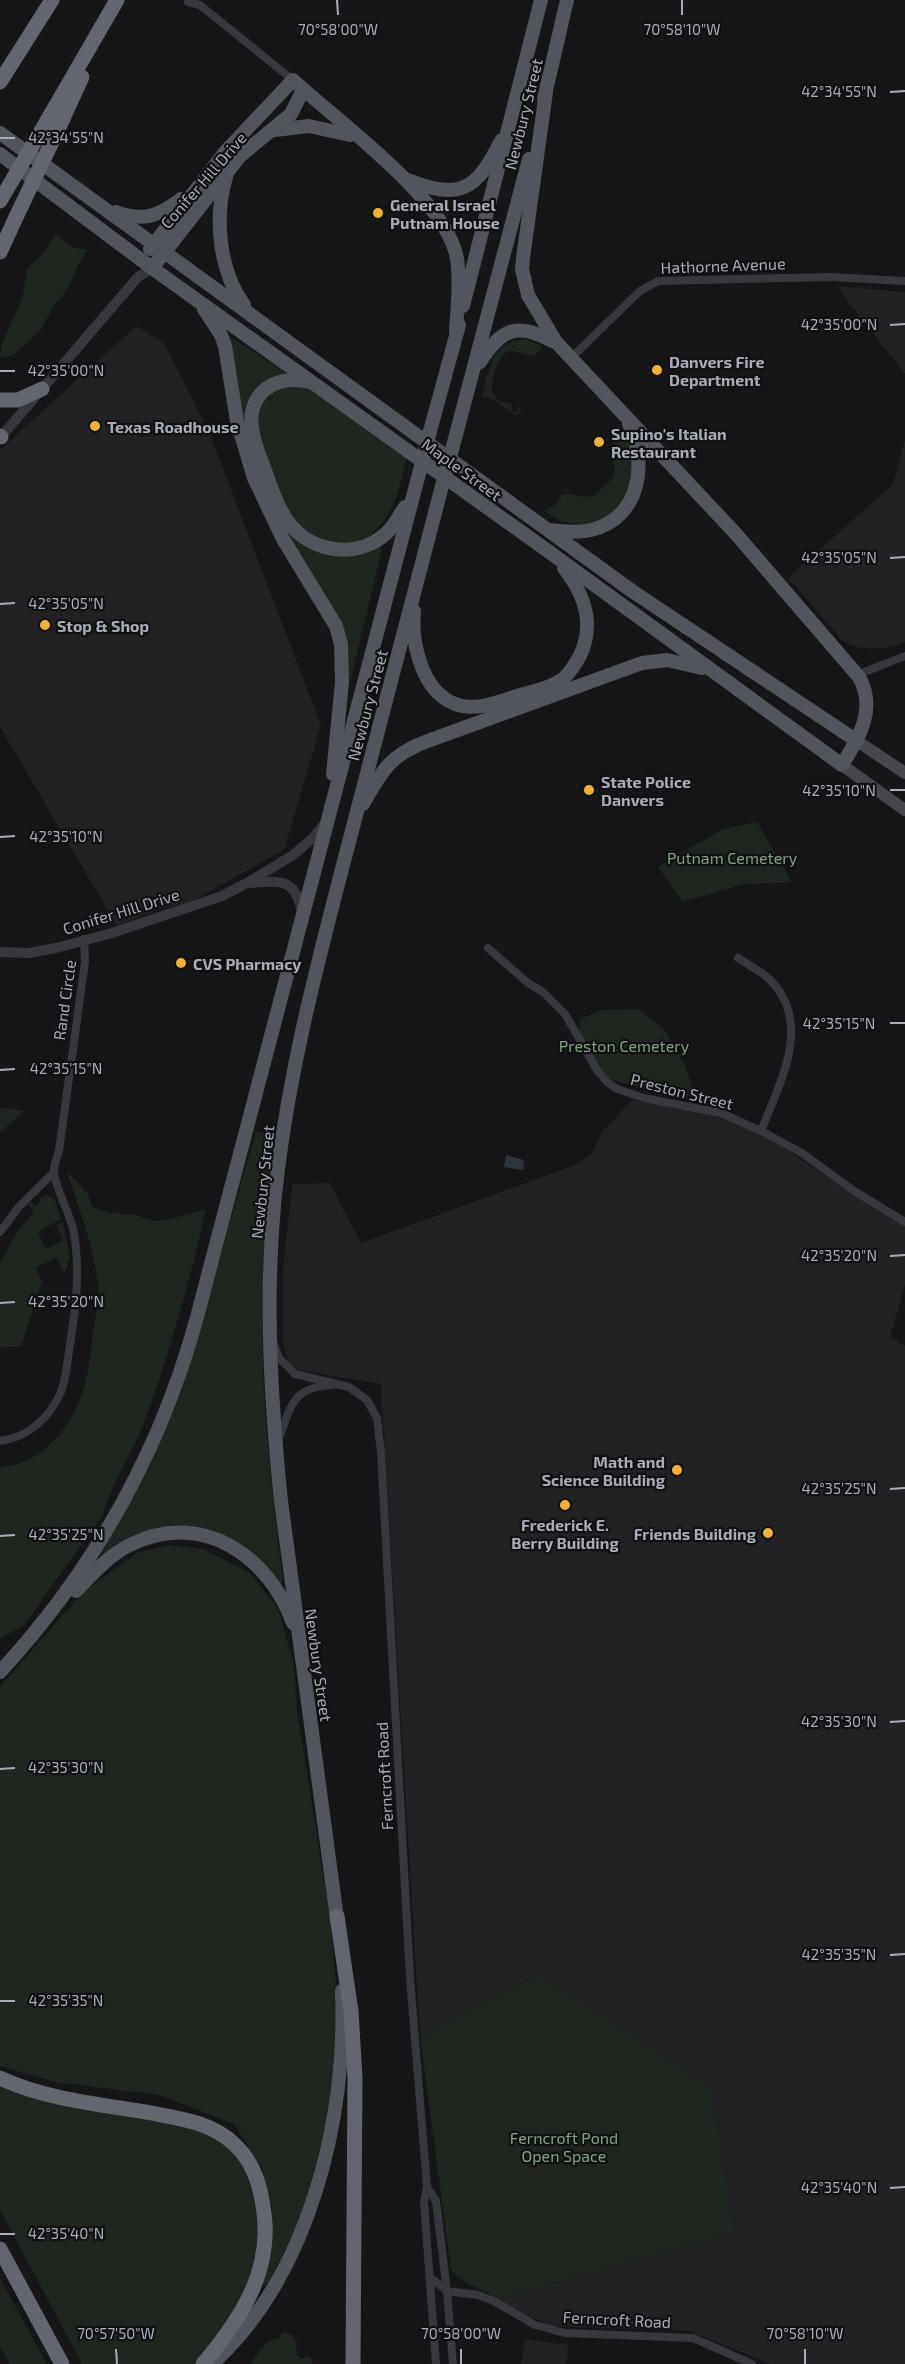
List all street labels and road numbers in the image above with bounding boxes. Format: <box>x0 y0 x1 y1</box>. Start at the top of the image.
street label: Newbury Street <box>500 56 546 172</box>
street label: Conifer Hill Drive <box>156 128 250 232</box>
street label: Hathorne Avenue <box>660 253 786 277</box>
street label: Maple Street <box>419 434 505 504</box>
street label: Newbury Street <box>343 648 391 762</box>
street label: Conifer Hill Drive <box>60 884 182 938</box>
street label: Rand Circle <box>49 958 79 1042</box>
street label: Preston Street <box>629 1069 735 1113</box>
street label: Newbury Street <box>247 1124 277 1240</box>
street label: Newbury Street <box>302 1607 336 1723</box>
street label: Ferncroft Road <box>372 1721 396 1831</box>
street label: Ferncroft Road <box>562 2307 672 2331</box>

